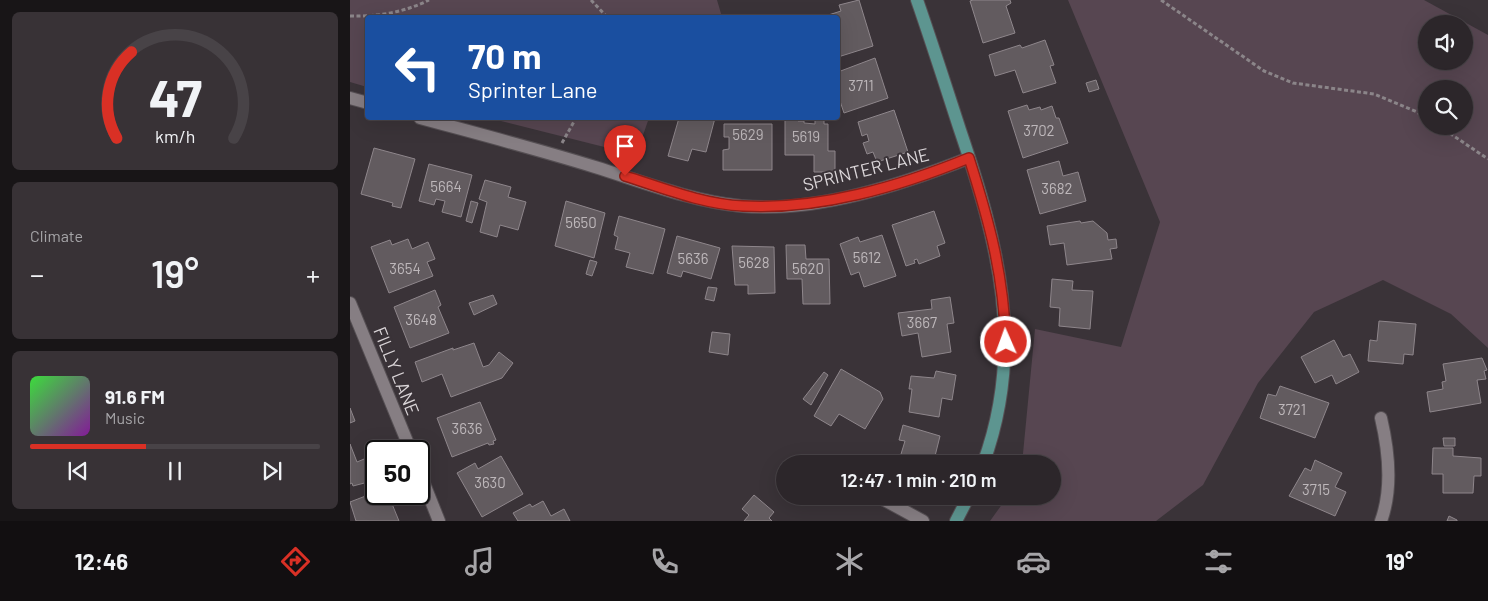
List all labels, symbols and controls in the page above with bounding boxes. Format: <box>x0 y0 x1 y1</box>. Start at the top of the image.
map controls <box>1418 15 1473 135</box>
button: sound <box>1418 15 1473 70</box>
text: 70 m <box>468 34 542 76</box>
icon: left <box>385 35 450 100</box>
text: 47 <box>148 65 202 127</box>
text: Sprinter Lane <box>468 76 597 102</box>
house number: 3711 <box>848 76 874 94</box>
button: search <box>1418 80 1473 135</box>
house number: 3702 <box>1023 121 1055 139</box>
text: km/h <box>155 125 195 147</box>
pin <box>604 125 646 176</box>
house number: 5629 <box>732 125 764 143</box>
house number: 5619 <box>792 127 820 145</box>
icon: arrive <box>611 132 639 160</box>
street label: SPRINTER LANE <box>800 143 931 195</box>
house number: 5664 <box>430 177 462 195</box>
house number: 3682 <box>1041 179 1073 197</box>
house number: 5650 <box>565 213 597 231</box>
text: Climate <box>30 226 83 245</box>
house number: 5612 <box>853 248 881 266</box>
house number: 5636 <box>678 249 708 267</box>
text: 19° <box>151 250 199 296</box>
house number: 5628 <box>738 253 770 271</box>
text: − <box>30 257 44 291</box>
text: + <box>306 257 320 291</box>
house number: 3654 <box>389 259 421 277</box>
house number: 5620 <box>792 259 824 277</box>
house number: 3648 <box>405 310 437 328</box>
house number: 3667 <box>907 313 937 331</box>
position arrow <box>979 315 1031 367</box>
street label: FILLY LANE <box>369 323 425 418</box>
text: 91.6 FM <box>105 385 165 408</box>
house number: 3721 <box>1278 400 1306 418</box>
text: Music <box>105 408 145 427</box>
house number: 3636 <box>452 419 482 437</box>
speed limit sign: 50 <box>365 440 430 505</box>
icon: previous <box>64 457 92 485</box>
icon: pause <box>161 457 189 485</box>
icon: next <box>258 457 286 485</box>
text: 12:47 · 1 min · 210 m <box>841 468 996 491</box>
house number: 3630 <box>474 473 506 491</box>
house number: 3715 <box>1302 480 1330 498</box>
icon: directions <box>278 544 313 579</box>
icon: music <box>462 544 497 579</box>
icon: phone <box>647 544 682 579</box>
icon: climate <box>832 544 867 579</box>
icon: car <box>1016 544 1051 579</box>
icon: filters <box>1201 544 1236 579</box>
text: 12:46 <box>75 548 128 574</box>
text: 19° <box>1385 548 1413 574</box>

